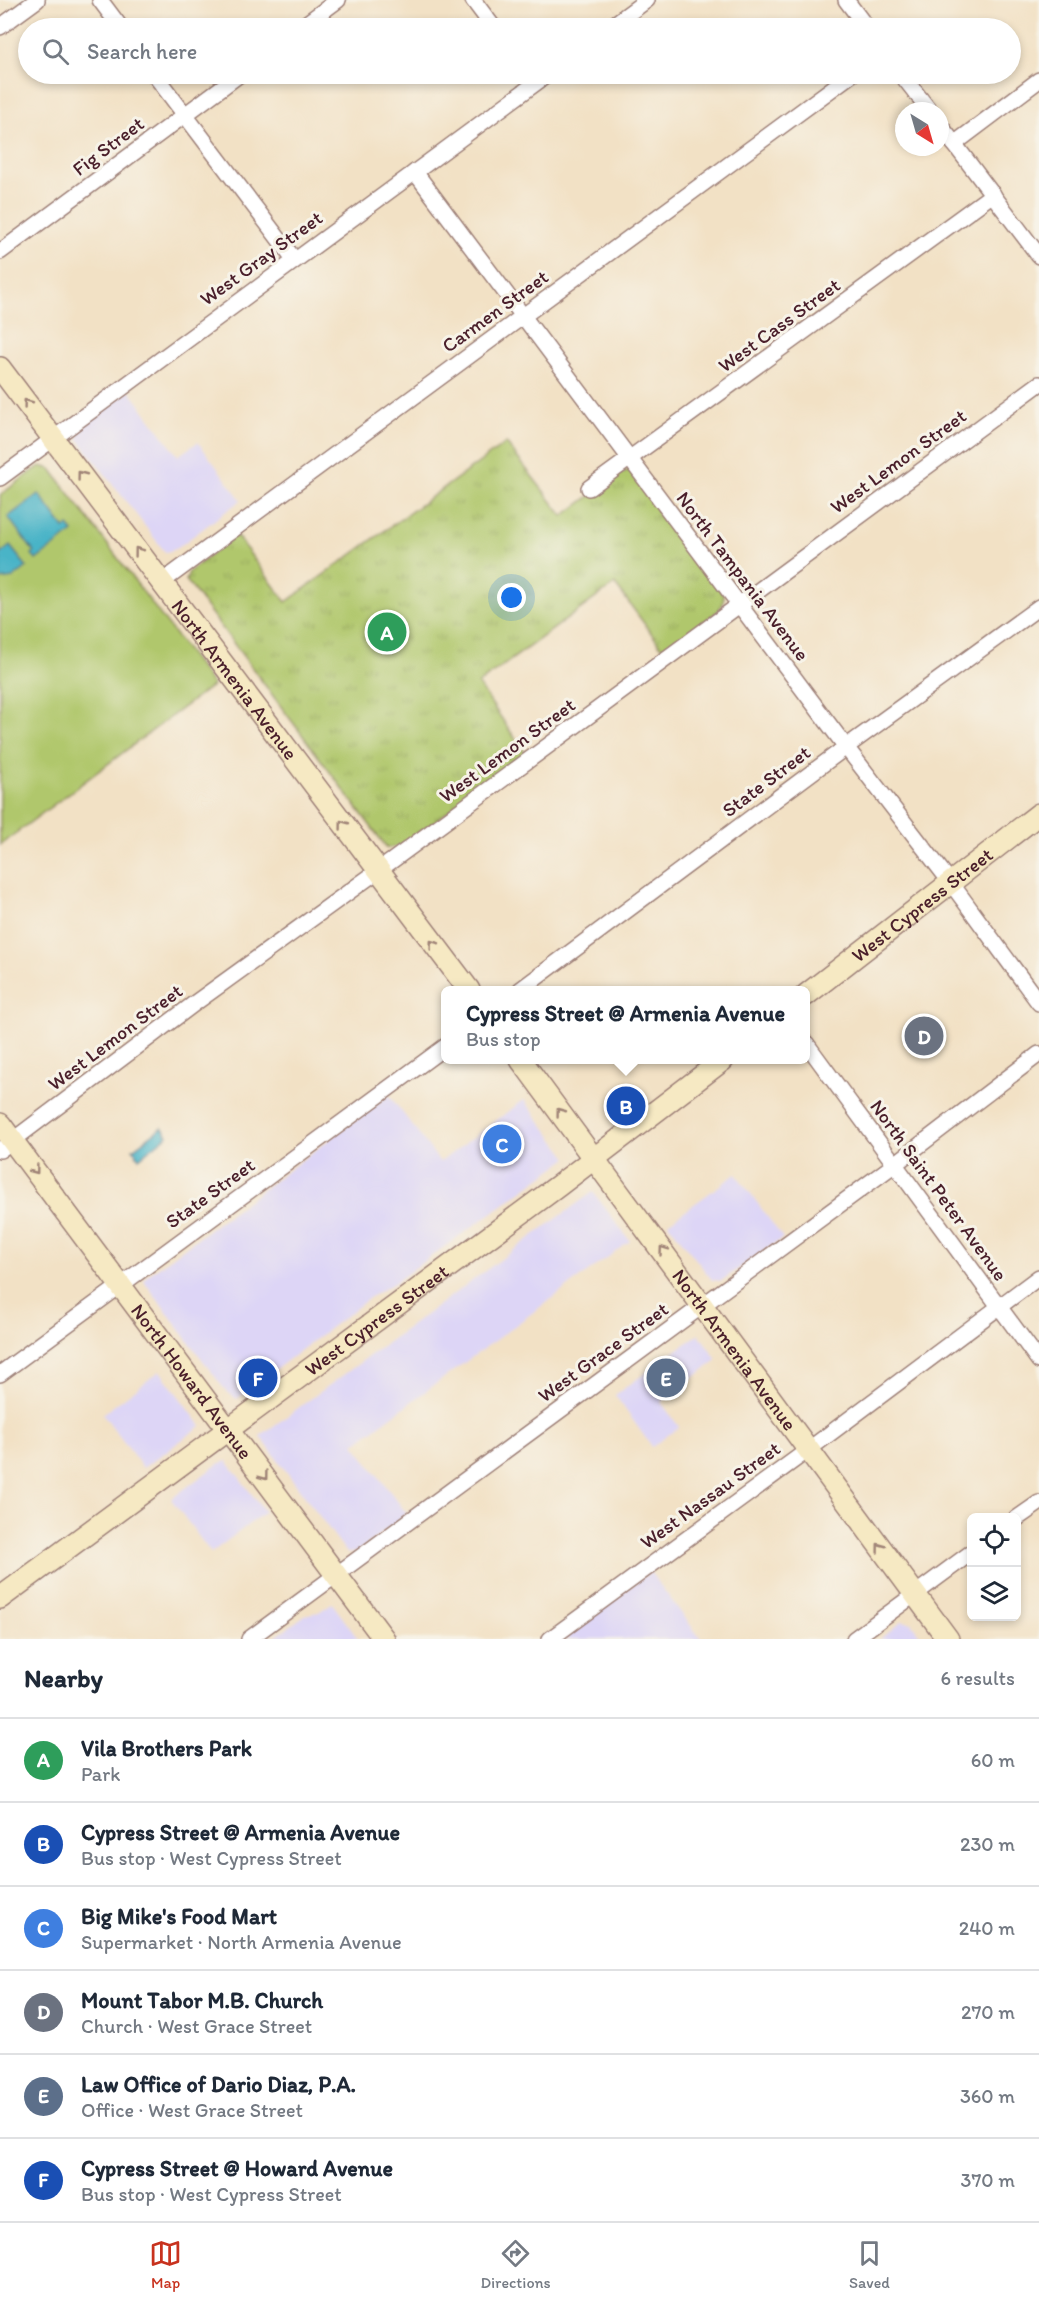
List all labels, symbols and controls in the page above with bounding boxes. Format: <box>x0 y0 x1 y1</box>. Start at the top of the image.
search box <box>18 18 1021 84</box>
icon: search <box>39 35 72 68</box>
text: Search here <box>87 38 197 65</box>
north arrow <box>895 102 949 156</box>
street label: Fig Street <box>67 111 149 181</box>
street label: West Gray Street <box>195 205 327 311</box>
street label: Carmen Street <box>437 264 553 358</box>
street label: West Cass Street <box>713 273 845 377</box>
one-way arrow <box>23 399 34 410</box>
street label: West Lemon Street <box>825 404 971 518</box>
one-way arrow <box>77 470 88 481</box>
street label: North Tampania Avenue <box>671 487 815 665</box>
one-way arrow <box>134 546 145 557</box>
your location <box>497 583 526 612</box>
street label: North Armenia Avenue <box>167 594 303 764</box>
pin: A <box>368 610 406 654</box>
street label: West Lemon Street <box>434 693 580 807</box>
street label: State Street <box>717 740 815 822</box>
one-way arrow <box>339 820 350 831</box>
street label: West Cypress Street <box>847 842 998 967</box>
one-way arrow <box>430 940 441 951</box>
street label: West Lemon Street <box>43 979 187 1095</box>
popup <box>441 986 810 1064</box>
text: Cypress Street @ Armenia Avenue <box>466 1000 785 1027</box>
pin: D <box>904 1014 944 1058</box>
text: Bus stop <box>466 1027 540 1051</box>
pin: B <box>606 1084 646 1128</box>
street label: North Saint Peter Avenue <box>865 1095 1013 1285</box>
one-way arrow <box>557 1107 568 1118</box>
pin: C <box>482 1122 522 1166</box>
street label: State Street <box>161 1152 260 1233</box>
one-way arrow <box>28 1164 39 1175</box>
one-way arrow <box>659 1245 670 1256</box>
street label: West Cypress Street <box>300 1259 453 1381</box>
street label: North Armenia Avenue <box>667 1264 802 1435</box>
street label: West Grace Street <box>533 1297 673 1407</box>
street label: North Howard Avenue <box>126 1299 258 1464</box>
pin: F <box>238 1356 278 1400</box>
pin: E <box>646 1356 686 1400</box>
street label: West Nassau Street <box>635 1436 785 1554</box>
one-way arrow <box>256 1469 267 1480</box>
map controls <box>967 1513 1021 1621</box>
button: locate <box>967 1513 1021 1567</box>
one-way arrow <box>876 1542 887 1553</box>
button: layers <box>967 1567 1021 1621</box>
text: Nearby <box>24 1662 103 1694</box>
text: 6 results <box>941 1666 1015 1690</box>
text: Vila Brothers Park <box>81 1735 252 1762</box>
text: A <box>37 1748 50 1772</box>
text: 60 m <box>971 1748 1015 1772</box>
text: Park <box>81 1762 120 1786</box>
text: Cypress Street @ Armenia Avenue <box>81 1819 400 1846</box>
text: B <box>37 1832 50 1856</box>
text: 230 m <box>960 1832 1015 1856</box>
text: Bus stop · West Cypress Street <box>81 1846 342 1870</box>
text: Big Mike's Food Mart <box>81 1903 277 1930</box>
text: C <box>37 1916 50 1940</box>
text: 240 m <box>959 1916 1015 1940</box>
text: Supermarket · North Armenia Avenue <box>81 1930 402 1954</box>
text: Mount Tabor M.B. Church <box>81 1987 323 2014</box>
text: D <box>37 2000 50 2024</box>
text: 270 m <box>961 2000 1015 2024</box>
text: Church · West Grace Street <box>81 2014 312 2038</box>
text: Law Office of Dario Diaz, P.A. <box>81 2071 356 2098</box>
text: E <box>38 2084 49 2108</box>
text: 360 m <box>960 2084 1015 2108</box>
text: Office · West Grace Street <box>81 2098 303 2122</box>
text: Cypress Street @ Howard Avenue <box>81 2155 393 2182</box>
text: F <box>38 2168 49 2192</box>
text: 370 m <box>961 2168 1015 2192</box>
text: Bus stop · West Cypress Street <box>81 2182 342 2206</box>
tab: Map <box>149 2237 182 2292</box>
tab: Directions <box>480 2237 551 2292</box>
tab: Saved <box>849 2237 890 2292</box>

